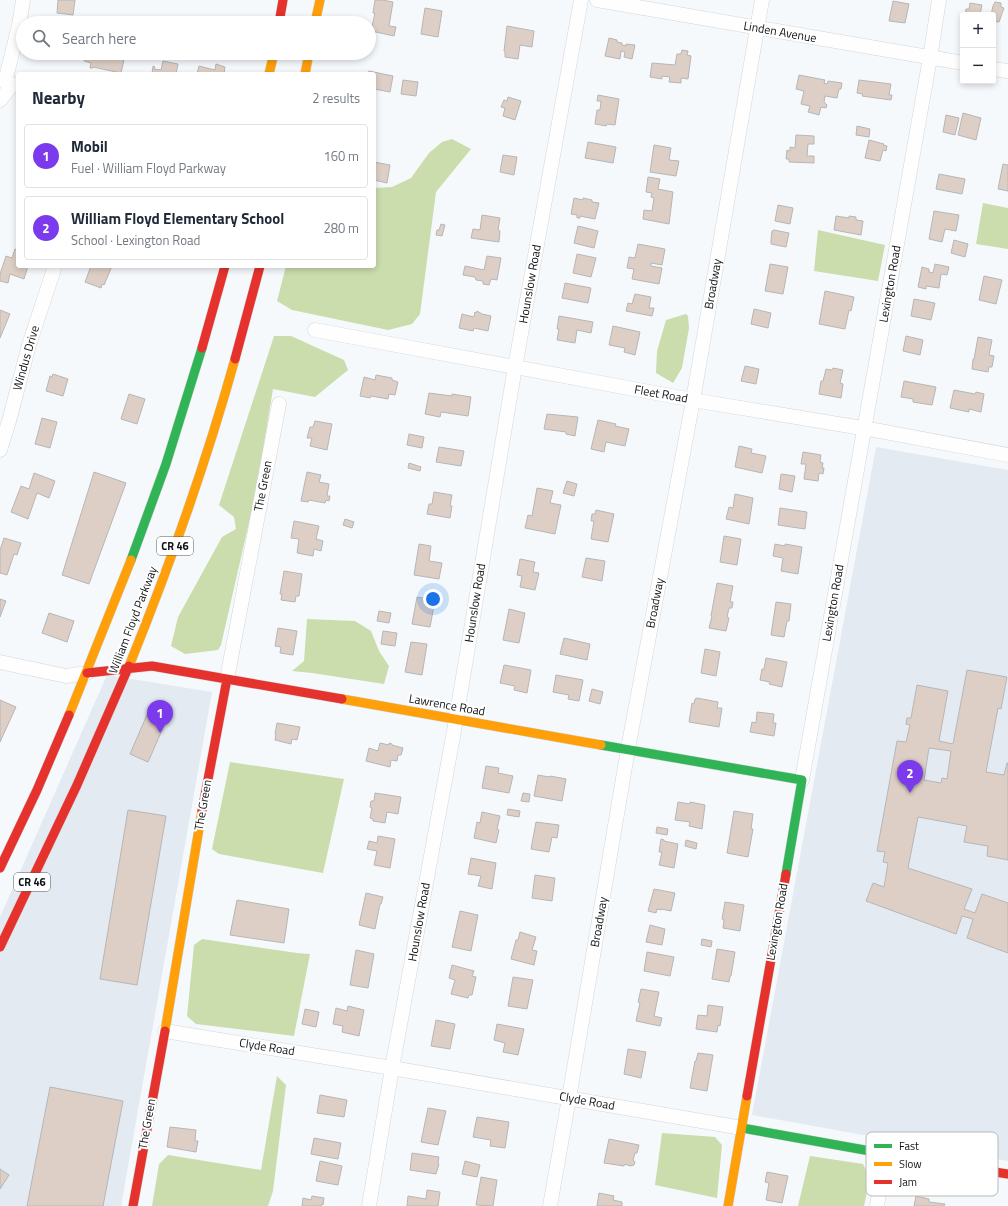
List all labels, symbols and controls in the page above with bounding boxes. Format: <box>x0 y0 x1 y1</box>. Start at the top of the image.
map controls <box>960 12 996 84</box>
button: + <box>960 12 996 48</box>
search box <box>16 16 376 60</box>
street label: Linden Avenue <box>742 16 818 47</box>
icon: search <box>30 27 52 49</box>
text: Search here <box>62 27 136 50</box>
button: − <box>960 48 996 84</box>
text: Nearby <box>32 85 85 111</box>
text: 2 results <box>312 88 360 108</box>
text: Mobil <box>71 135 108 158</box>
text: 1 <box>42 146 50 166</box>
text: 160 m <box>323 146 359 166</box>
text: Fuel · William Floyd Parkway <box>71 158 226 178</box>
text: William Floyd Elementary School <box>71 207 284 230</box>
text: 2 <box>42 218 50 238</box>
text: 280 m <box>323 218 359 238</box>
text: School · Lexington Road <box>71 230 200 250</box>
street label: Hounslow Road <box>513 243 546 325</box>
street label: Lexington Road <box>873 244 906 324</box>
street label: Broadway <box>699 257 726 311</box>
street label: Windus Drive <box>7 323 44 393</box>
street label: Fleet Road <box>633 379 689 408</box>
street label: The Green <box>248 459 277 513</box>
road number: CR 46 <box>157 537 193 555</box>
street label: Hounslow Road <box>459 562 490 644</box>
street label: William Floyd Parkway <box>103 563 162 676</box>
street label: Lexington Road <box>816 563 849 643</box>
street label: Broadway <box>640 576 669 630</box>
your location <box>423 589 443 609</box>
street label: Lawrence Road <box>407 688 487 721</box>
pin: 1 <box>147 700 173 733</box>
pin: 2 <box>897 760 923 793</box>
street label: The Green <box>189 778 216 832</box>
road number: CR 46 <box>14 873 50 891</box>
street label: Hounslow Road <box>402 881 435 963</box>
street label: Lexington Road <box>760 882 793 962</box>
street label: Broadway <box>585 895 612 949</box>
street label: Clyde Road <box>238 1033 296 1060</box>
street label: Clyde Road <box>558 1086 616 1115</box>
street label: The Green <box>133 1097 160 1151</box>
legend <box>866 1132 998 1196</box>
text: Fast <box>899 1138 919 1154</box>
text: Slow <box>899 1156 922 1172</box>
text: Jam <box>899 1174 917 1190</box>

